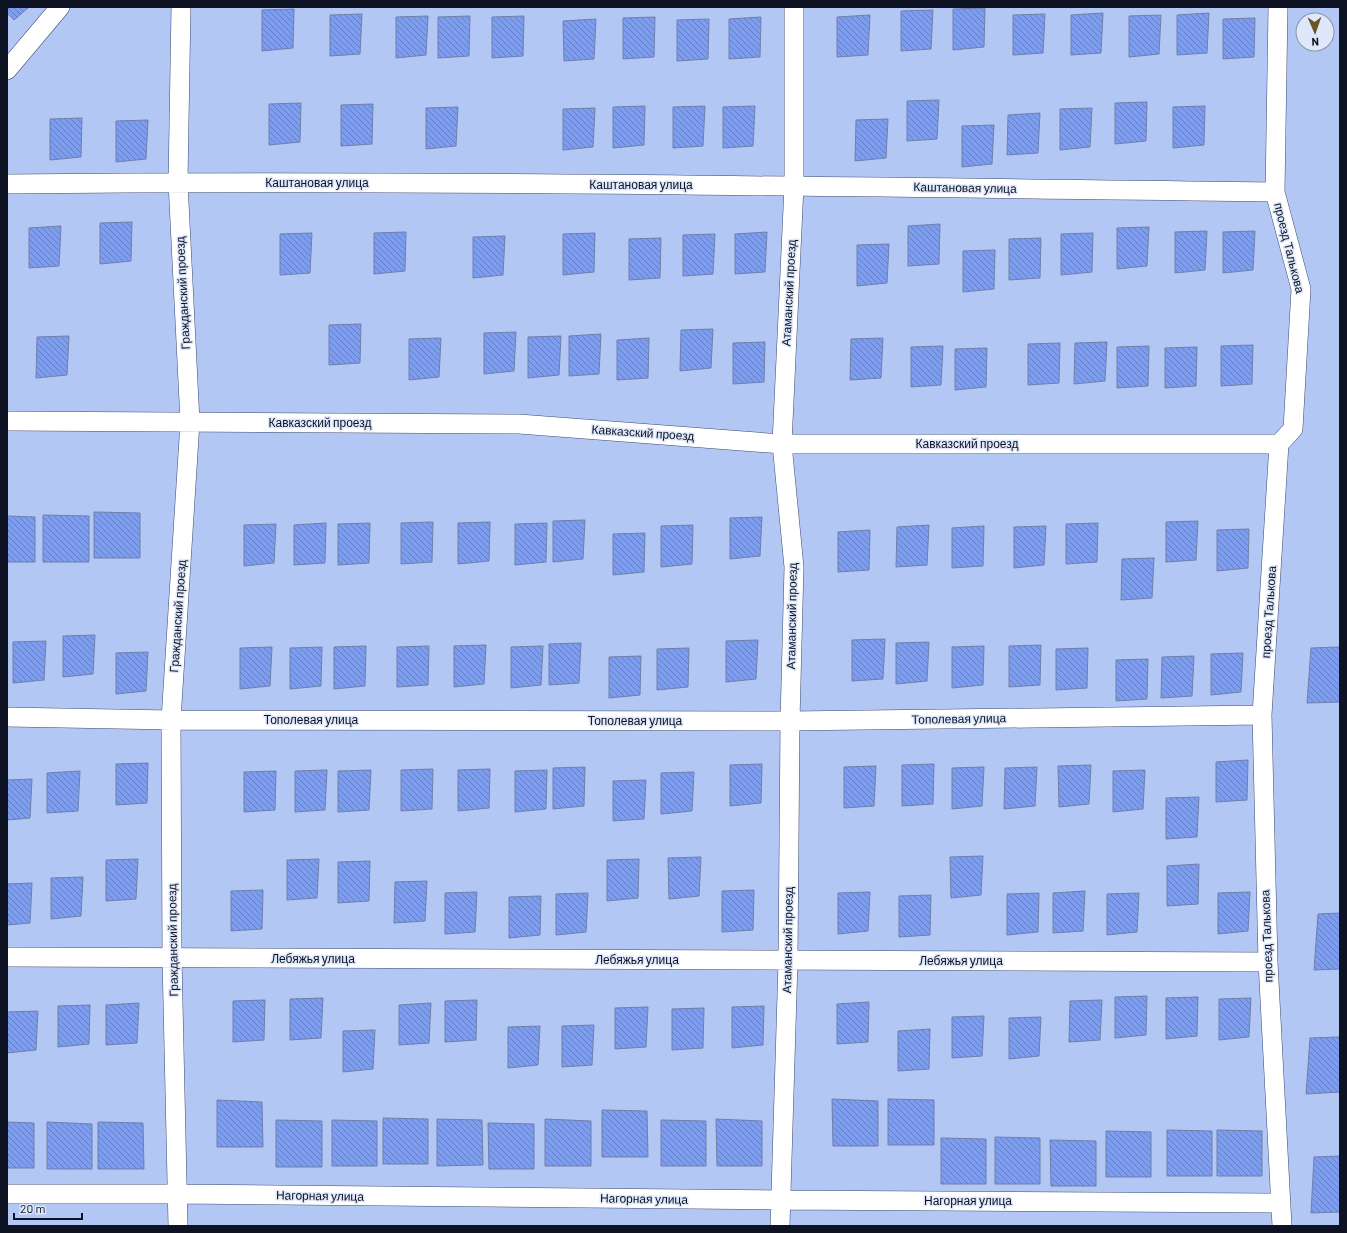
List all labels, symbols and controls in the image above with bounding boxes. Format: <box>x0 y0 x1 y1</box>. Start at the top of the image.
north arrow <box>1295 12 1335 52</box>
text: N <box>1311 36 1319 49</box>
street label: Каштановая улица <box>265 175 369 190</box>
street label: Каштановая улица <box>589 177 693 192</box>
street label: Каштановая улица <box>913 179 1017 196</box>
street label: проезд Талькова <box>1271 201 1308 295</box>
street label: Гражданский проезд <box>172 236 193 350</box>
street label: Атаманский проезд <box>778 239 799 347</box>
street label: Кавказский проезд <box>268 415 372 430</box>
street label: Кавказский проезд <box>591 421 695 444</box>
street label: Кавказский проезд <box>915 436 1019 451</box>
street label: Гражданский проезд <box>166 559 189 673</box>
street label: Атаманский проезд <box>783 562 800 670</box>
street label: проезд Талькова <box>1258 565 1279 659</box>
street label: Тополевая улица <box>912 710 1007 727</box>
street label: Тополевая улица <box>264 712 359 727</box>
street label: Тополевая улица <box>588 713 683 728</box>
street label: Гражданский проезд <box>164 883 181 997</box>
street label: Атаманский проезд <box>779 886 796 994</box>
street label: проезд Талькова <box>1257 889 1276 983</box>
street label: Лебяжья улица <box>271 951 355 966</box>
street label: Лебяжья улица <box>595 952 679 967</box>
street label: Лебяжья улица <box>919 953 1003 968</box>
street label: Нагорная улица <box>276 1187 364 1204</box>
street label: Нагорная улица <box>600 1190 688 1207</box>
street label: Нагорная улица <box>924 1193 1012 1208</box>
scale bar <box>14 1195 82 1221</box>
text: 20 m <box>20 1201 46 1215</box>

